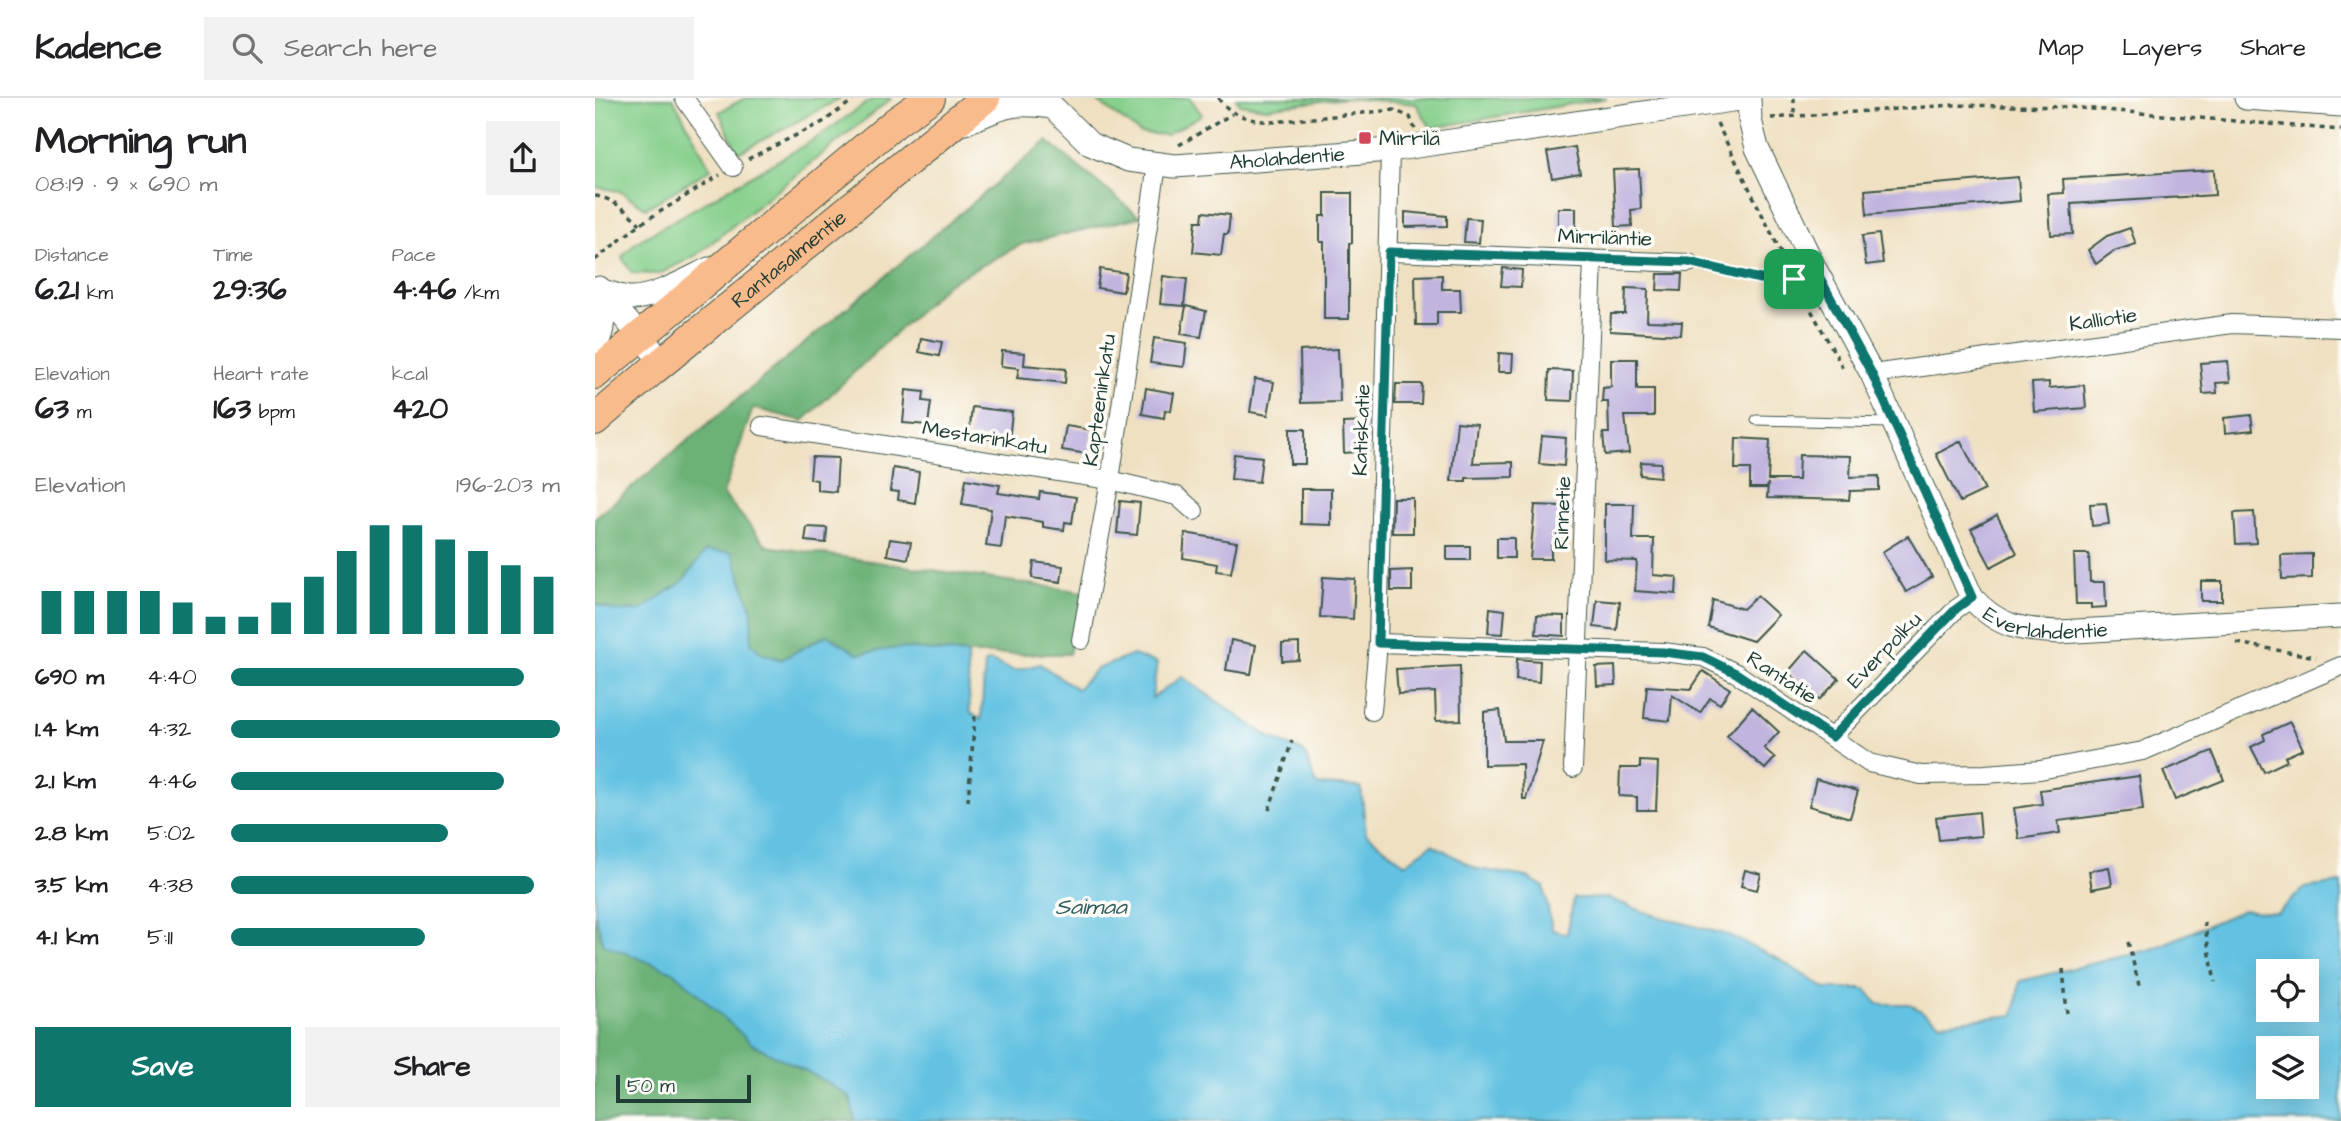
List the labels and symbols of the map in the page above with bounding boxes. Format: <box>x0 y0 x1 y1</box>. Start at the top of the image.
place label: Mirrilä <box>1379 124 1440 153</box>
marker: Mirrilä <box>1357 130 1373 146</box>
street label: Aholahdentie <box>1228 139 1346 177</box>
street label: Rantasalmentie <box>725 203 853 315</box>
street label: Mirriläntie <box>1557 221 1653 254</box>
pin <box>1764 249 1824 309</box>
street label: Kalliotie <box>2067 300 2139 339</box>
street label: Kapteeninkatu <box>1076 332 1124 468</box>
street label: Katiskatie <box>1345 383 1378 477</box>
street label: Mestarinkatu <box>920 413 1050 462</box>
street label: Rinnetie <box>1547 476 1578 550</box>
street label: Everlahdentie <box>1977 600 2108 647</box>
street label: Everpolku <box>1840 605 1929 696</box>
street label: Rantatie <box>1741 644 1822 711</box>
water label: Saimaa <box>1055 891 1128 923</box>
scale bar <box>616 1072 751 1104</box>

